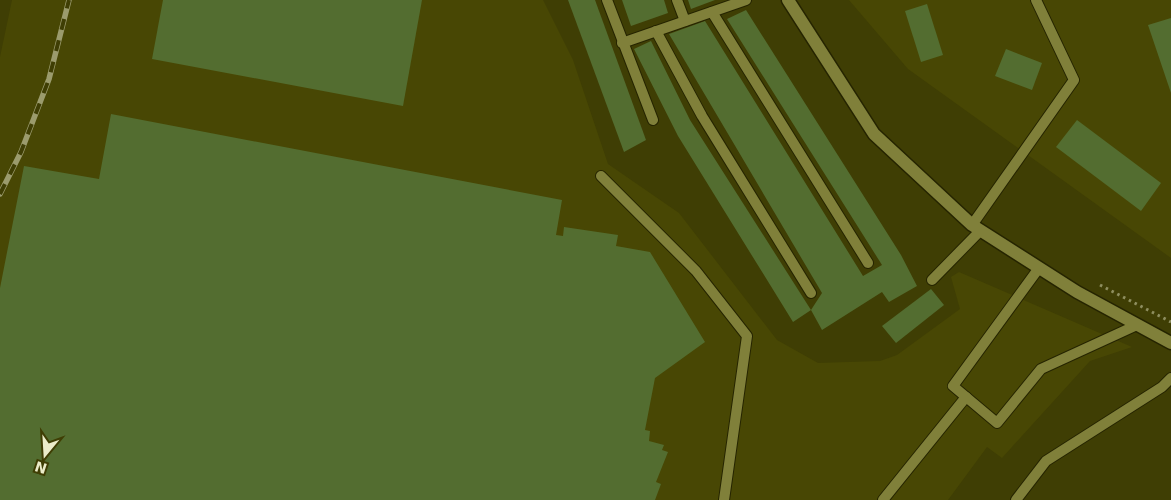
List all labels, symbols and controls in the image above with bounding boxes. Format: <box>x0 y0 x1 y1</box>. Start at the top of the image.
north arrow <box>20 430 70 480</box>
text: N <box>33 458 49 477</box>

